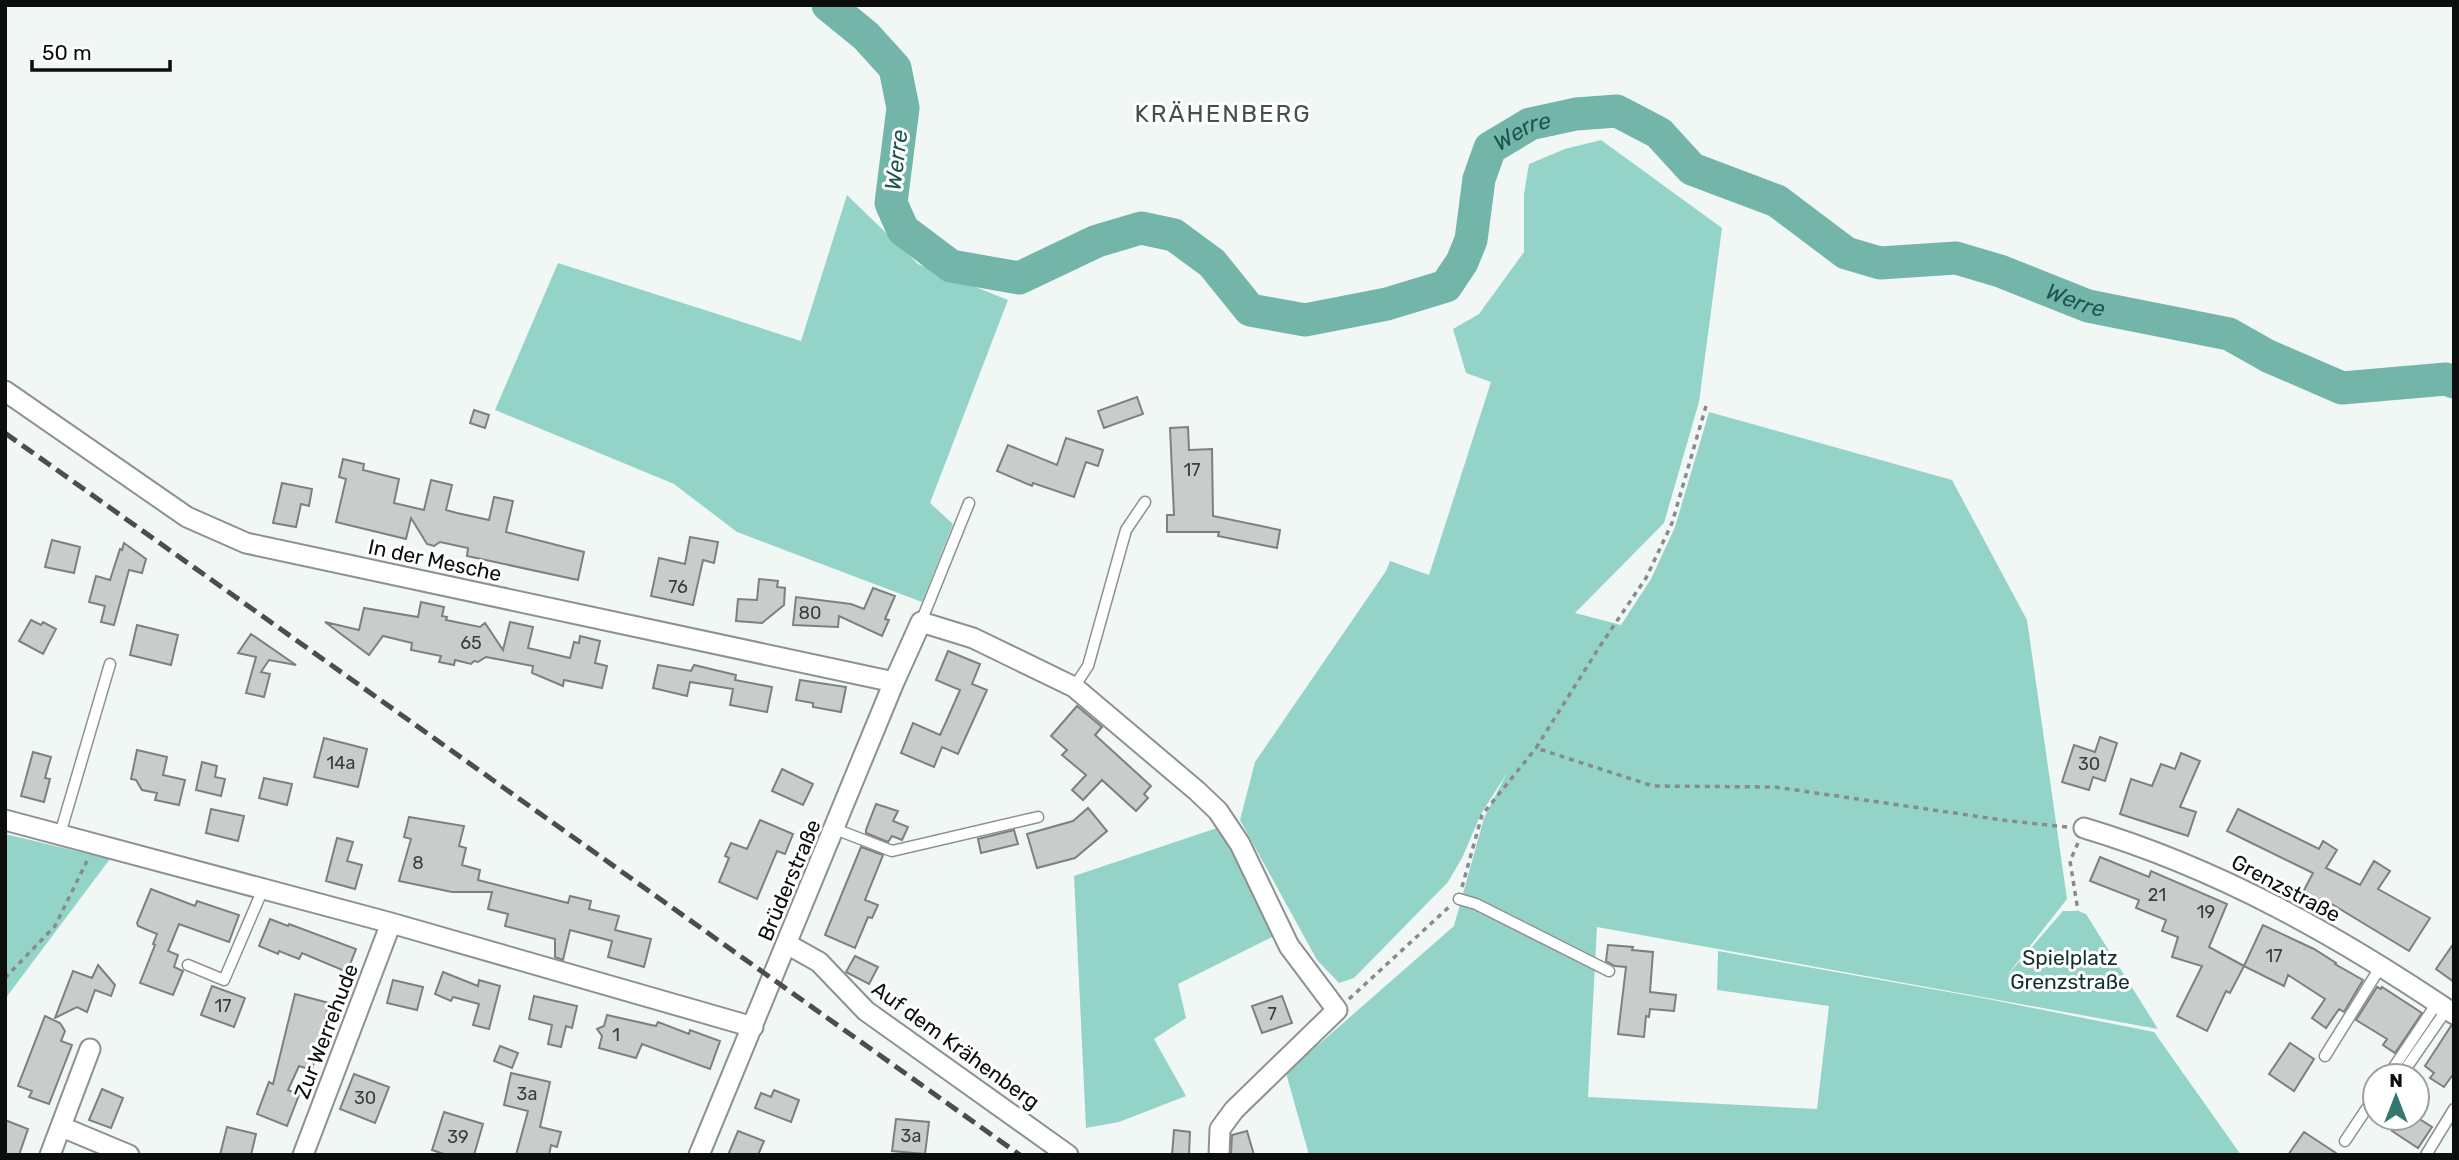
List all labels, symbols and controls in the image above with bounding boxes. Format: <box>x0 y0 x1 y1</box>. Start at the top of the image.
scale bar <box>32 28 170 72</box>
text: 50 m <box>42 40 92 65</box>
district label: KRÄHENBERG <box>1134 100 1312 128</box>
water label: Werre <box>1488 106 1553 157</box>
water label: Werre <box>878 128 914 192</box>
water label: Werre <box>2042 277 2107 323</box>
house number: 17 <box>1184 459 1200 481</box>
street label: In der Mesche <box>366 534 504 586</box>
house number: 76 <box>668 576 688 598</box>
house number: 80 <box>799 602 821 624</box>
house number: 65 <box>460 632 482 654</box>
house number: 14a <box>327 752 355 774</box>
house number: 30 <box>2078 753 2100 775</box>
street label: Brüderstraße <box>752 816 826 944</box>
street label: Grenzstraße <box>2227 849 2345 927</box>
house number: 8 <box>412 852 424 874</box>
house number: 21 <box>2148 884 2166 906</box>
house number: 19 <box>2197 901 2215 923</box>
park label: Spielplatz Grenzstraße <box>2010 945 2130 994</box>
house number: 17 <box>2266 945 2282 967</box>
street label: Zur Werrehude <box>289 960 363 1102</box>
street label: Auf dem Krähenberg <box>867 976 1045 1114</box>
house number: 17 <box>215 995 231 1017</box>
house number: 7 <box>1267 1003 1277 1025</box>
house number: 1 <box>612 1024 620 1046</box>
north arrow <box>2361 1062 2431 1132</box>
text: N <box>2389 1069 2403 1092</box>
house number: 3a <box>517 1083 537 1105</box>
house number: 30 <box>354 1087 376 1109</box>
house number: 3a <box>901 1125 921 1147</box>
house number: 39 <box>447 1126 469 1148</box>

